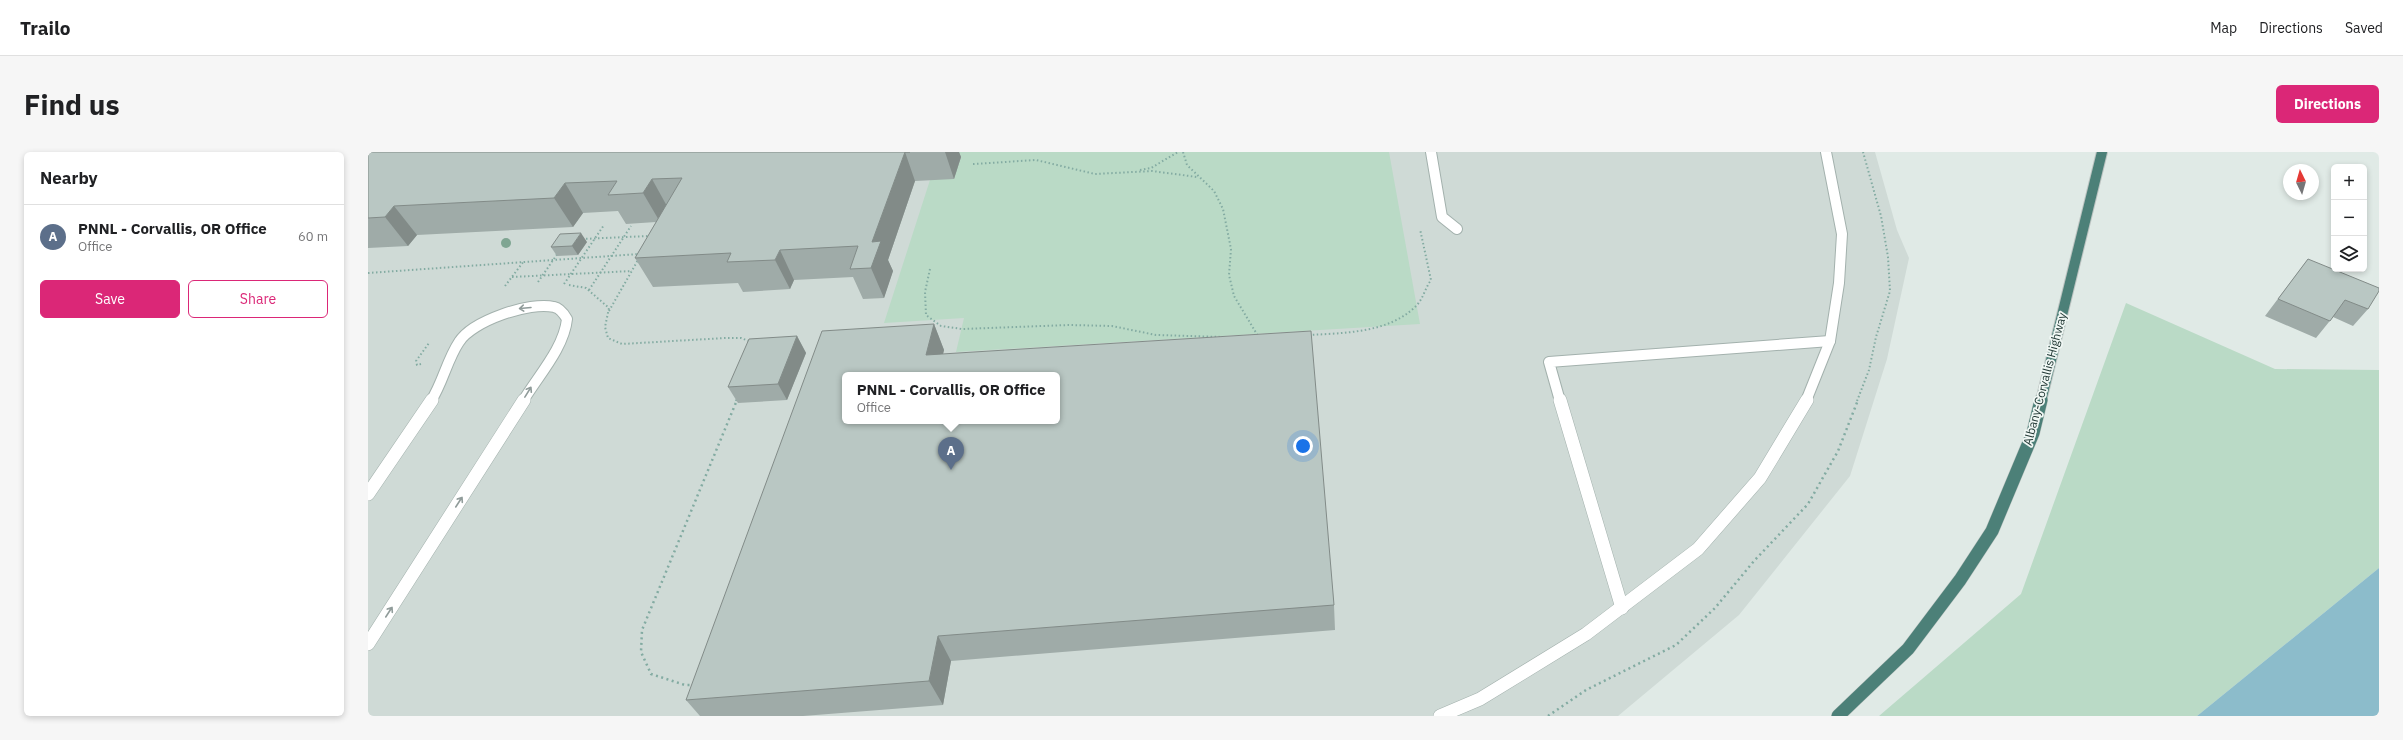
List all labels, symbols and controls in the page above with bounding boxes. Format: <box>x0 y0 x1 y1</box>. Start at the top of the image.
text: Trailo <box>20 16 70 40</box>
text: Map <box>2210 19 2237 37</box>
text: Directions <box>2259 19 2323 37</box>
text: Saved <box>2345 19 2383 37</box>
button: Directions <box>2276 85 2379 123</box>
text: Find us <box>24 86 120 123</box>
north arrow <box>2283 164 2319 200</box>
map controls <box>2331 164 2367 272</box>
button: + <box>2331 164 2367 200</box>
text: Nearby <box>40 167 98 189</box>
button: − <box>2331 200 2367 236</box>
text: PNNL - Corvallis, OR Office <box>78 219 267 238</box>
text: A <box>49 228 57 245</box>
text: 60 m <box>298 228 328 245</box>
button: layers <box>2331 236 2367 272</box>
text: Office <box>78 238 112 255</box>
button: Save <box>40 280 180 318</box>
button: Share <box>188 280 328 318</box>
one-way arrow <box>519 304 532 312</box>
street label: Albany-Corvallis Highway <box>2020 311 2069 447</box>
popup <box>842 372 1060 424</box>
text: PNNL - Corvallis, OR Office <box>857 380 1045 399</box>
one-way arrow <box>525 386 533 398</box>
text: Office <box>857 399 891 416</box>
your location <box>1293 436 1313 456</box>
pin: A <box>938 437 964 470</box>
one-way arrow <box>456 496 464 508</box>
one-way arrow <box>385 606 393 617</box>

